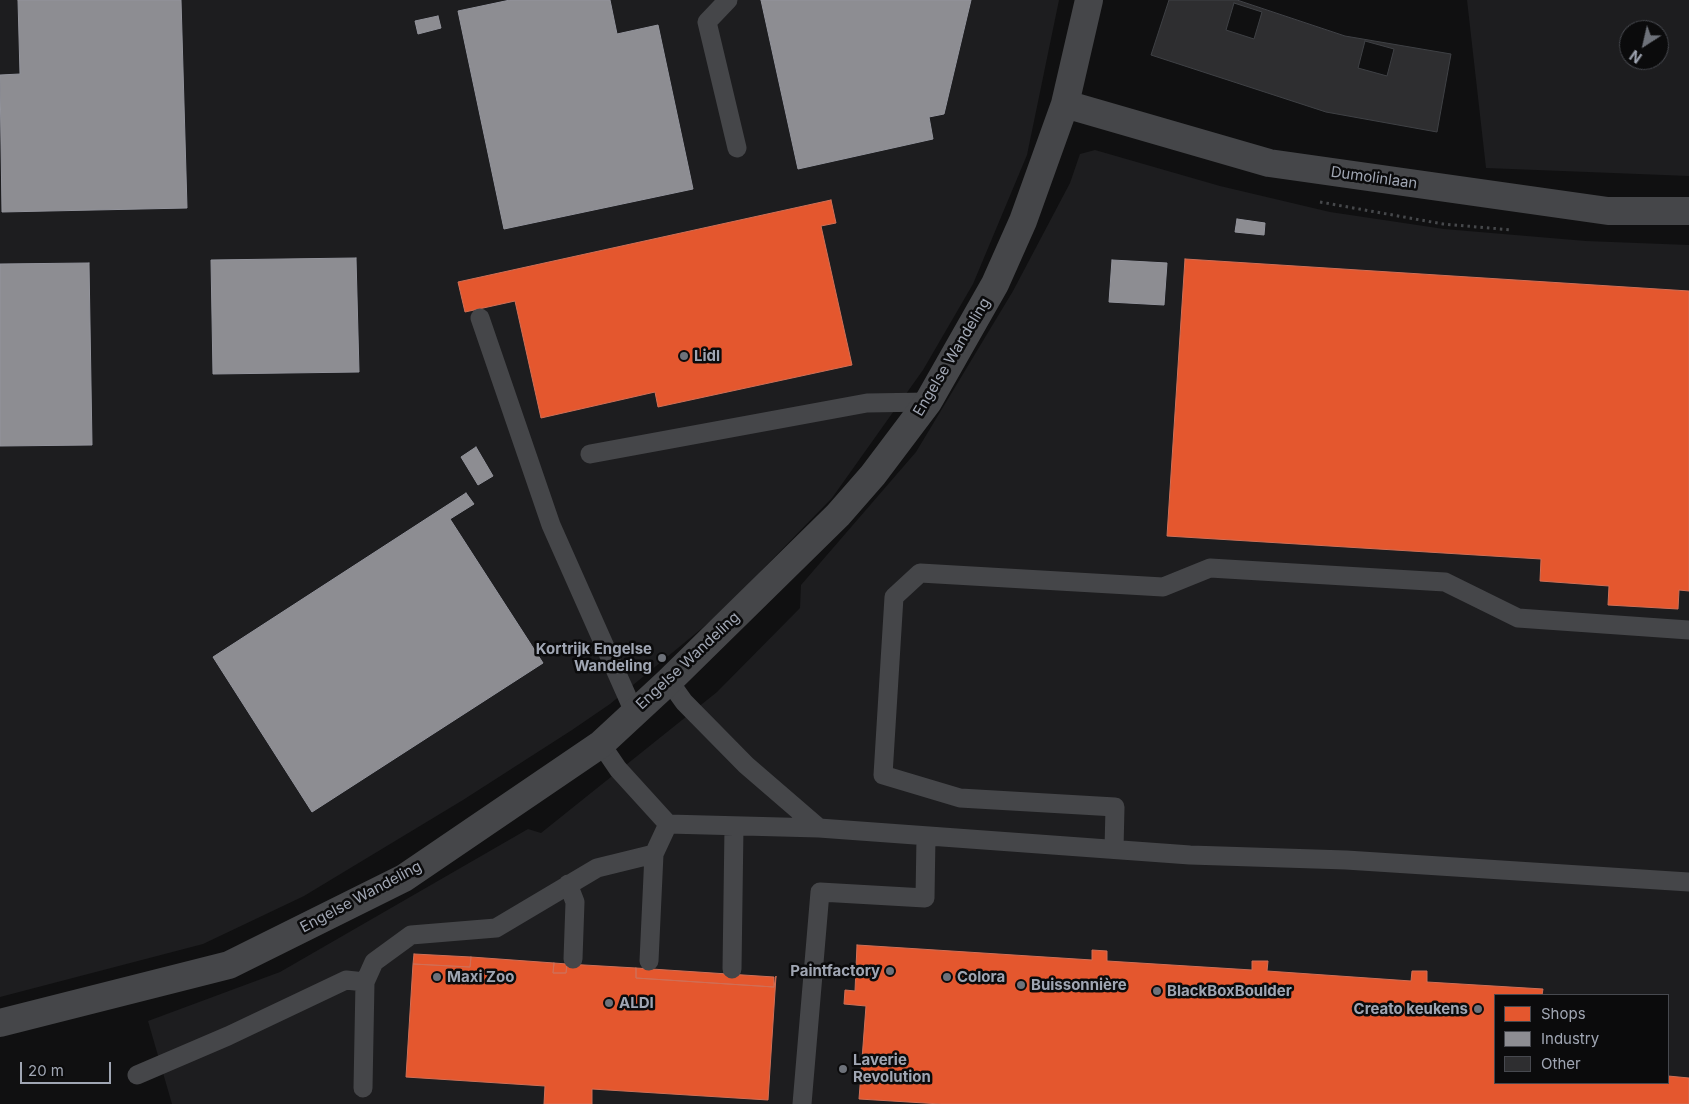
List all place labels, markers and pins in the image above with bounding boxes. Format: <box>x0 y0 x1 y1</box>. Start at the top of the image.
place label: Lidl <box>694 347 720 365</box>
marker: Lidl <box>678 350 690 362</box>
place label: Kortrijk Engelse Wandeling <box>536 640 652 675</box>
marker: Kortrijk Engelse Wandeling <box>656 652 668 664</box>
place label: Paintfactory <box>790 962 880 980</box>
marker: Paintfactory <box>884 965 896 977</box>
place label: Maxi Zoo <box>447 968 514 986</box>
place label: Colora <box>957 968 1005 986</box>
marker: Maxi Zoo <box>431 971 443 983</box>
marker: Colora <box>941 971 953 983</box>
place label: Buissonnière <box>1031 976 1127 994</box>
marker: Buissonnière <box>1015 979 1027 991</box>
place label: BlackBoxBoulder <box>1167 982 1292 1000</box>
marker: BlackBoxBoulder <box>1151 985 1163 997</box>
place label: ALDI <box>619 994 654 1012</box>
marker: ALDI <box>603 997 615 1009</box>
place label: Creato keukens <box>1354 1000 1468 1018</box>
marker: Creato keukens <box>1472 1003 1484 1015</box>
place label: Laverie Revolution <box>853 1051 931 1086</box>
marker: Laverie Revolution <box>837 1063 849 1075</box>

